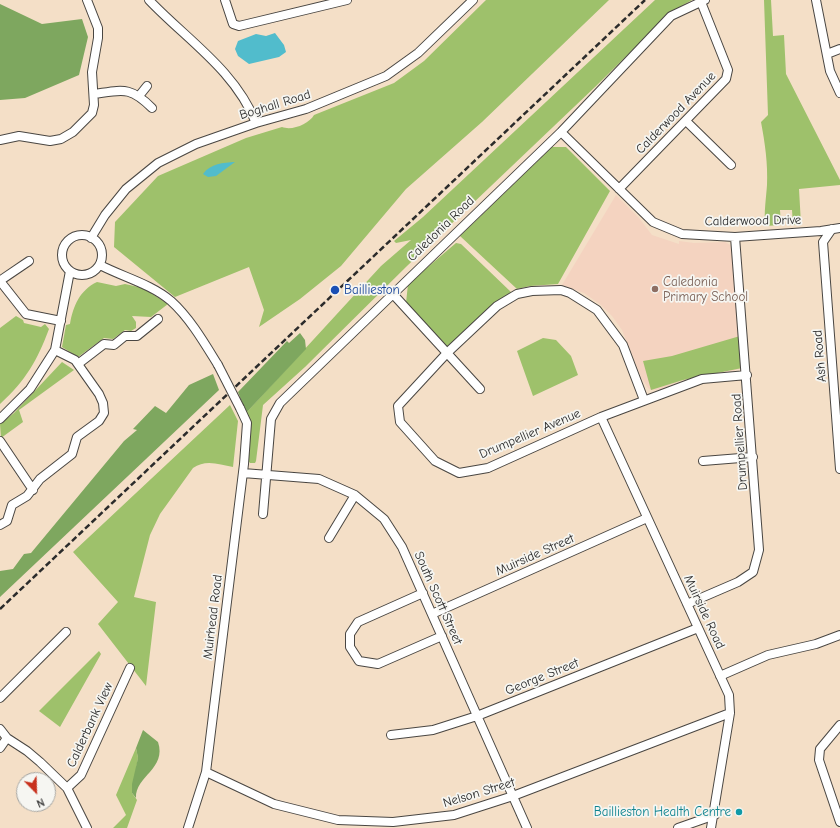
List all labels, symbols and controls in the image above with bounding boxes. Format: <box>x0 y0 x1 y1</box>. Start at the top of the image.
street label: Calderwood Avenue <box>633 69 719 157</box>
street label: Boghall Road <box>238 87 312 123</box>
street label: Caledonia Road <box>404 193 478 265</box>
street label: Calderwood Drive <box>705 212 801 230</box>
place label: Caledonia Primary School <box>663 274 748 305</box>
place label: Baillieston <box>344 282 400 298</box>
marker: Baillieston <box>329 284 341 296</box>
marker: Caledonia Primary School <box>650 284 660 294</box>
street label: Ash Road <box>810 329 830 383</box>
street label: Drumpellier Road <box>729 393 751 491</box>
street label: Drumpellier Avenue <box>477 406 583 462</box>
street label: Muirside Street <box>493 531 577 579</box>
street label: South Scott Street <box>410 549 466 647</box>
street label: Muirside Road <box>680 573 728 651</box>
street label: Muirhead Road <box>200 574 226 660</box>
street label: George Street <box>503 655 581 699</box>
street label: Calderbank View <box>64 680 116 770</box>
north arrow <box>16 772 56 812</box>
street label: Nelson Street <box>441 775 517 811</box>
text: N <box>35 795 46 810</box>
place label: Baillieston Health Centre <box>594 804 731 820</box>
marker: Baillieston Health Centre <box>734 807 744 817</box>

